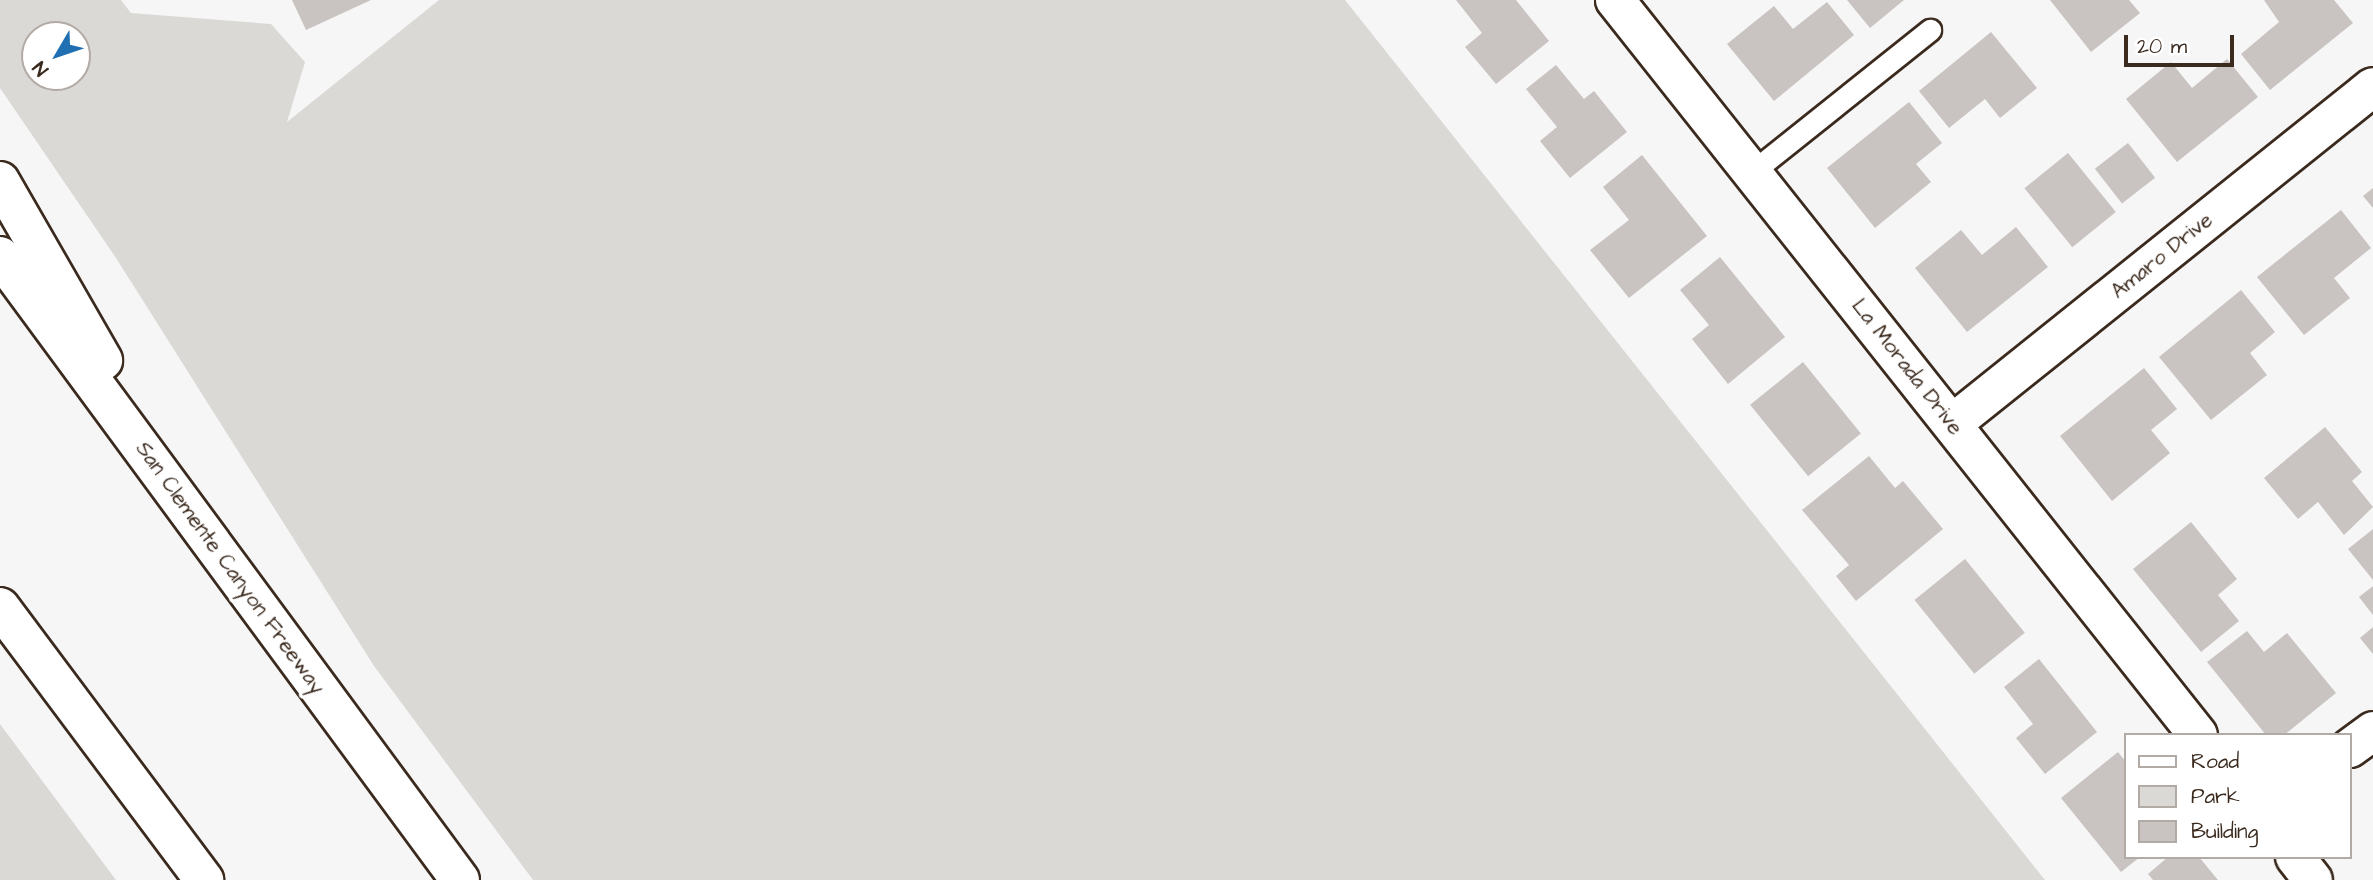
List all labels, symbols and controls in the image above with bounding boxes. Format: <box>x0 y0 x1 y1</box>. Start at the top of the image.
north arrow <box>21 21 91 91</box>
scale bar <box>2128 21 2238 65</box>
text: 20 m <box>2137 32 2187 61</box>
text: N <box>27 55 55 81</box>
street label: Amaro Drive <box>2106 208 2218 304</box>
street label: La Morada Drive <box>1846 294 1968 440</box>
street label: San Clemente Canyon Freeway <box>130 437 330 699</box>
legend <box>2124 733 2352 859</box>
text: Road <box>2191 747 2239 776</box>
text: Park <box>2191 782 2240 811</box>
text: Building <box>2191 817 2258 846</box>

